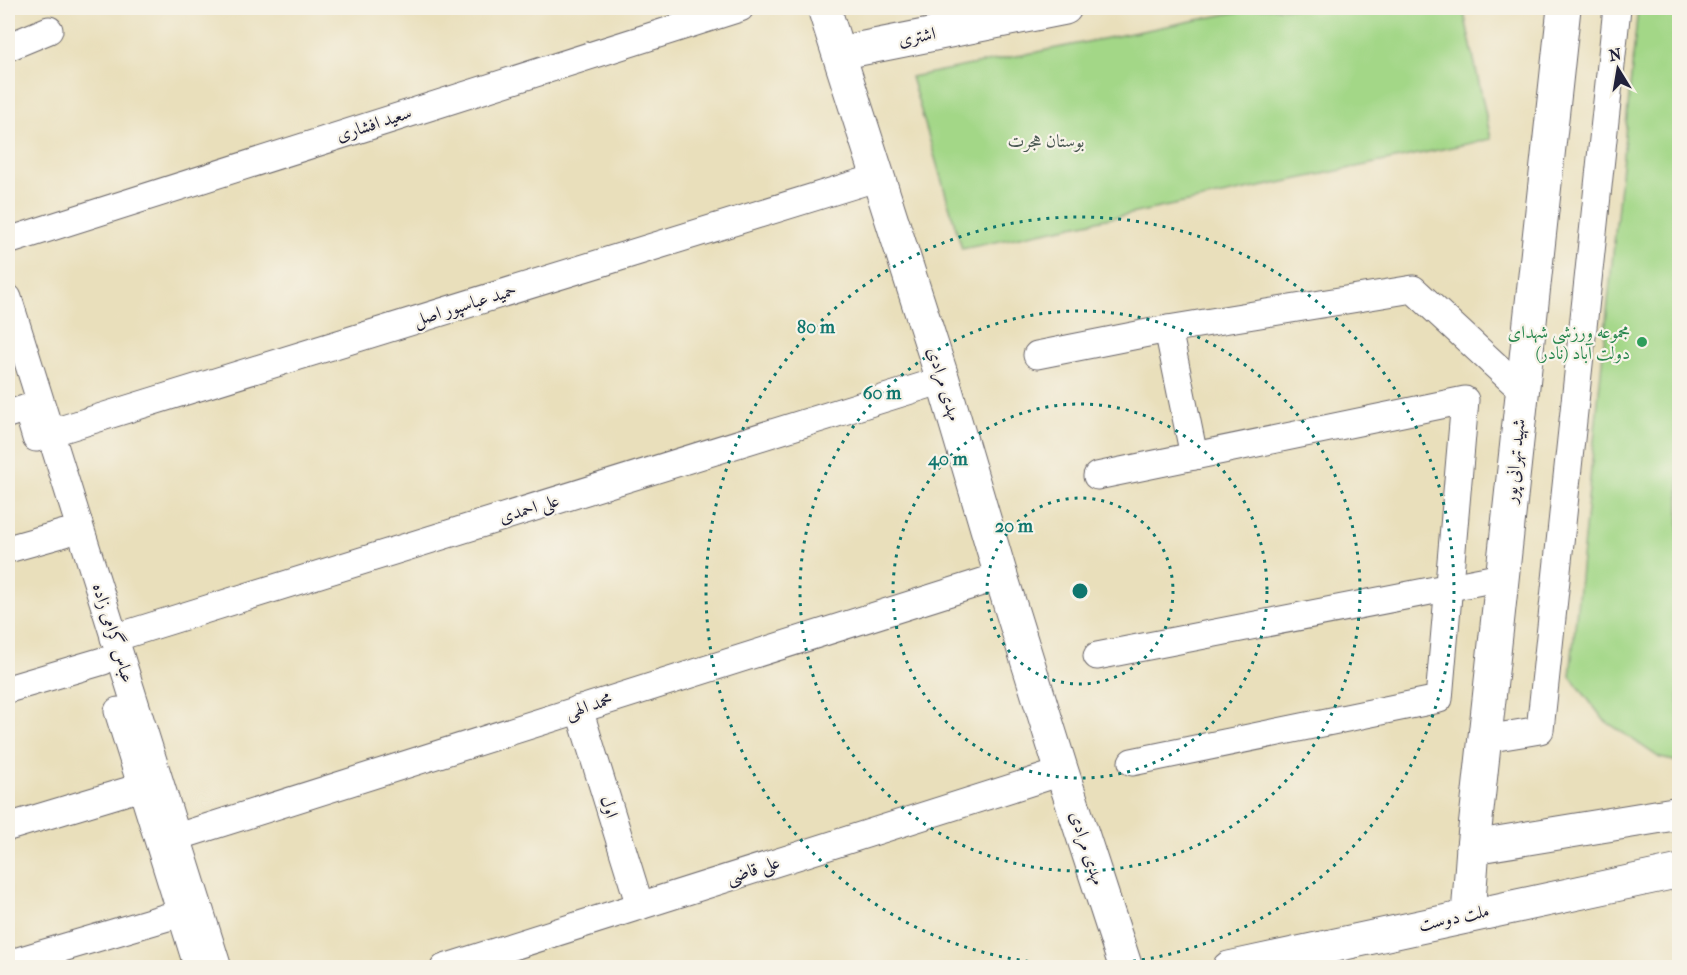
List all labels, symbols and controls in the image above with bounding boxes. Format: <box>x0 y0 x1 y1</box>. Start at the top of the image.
street label: اشتری <box>896 23 938 51</box>
north arrow <box>1588 39 1648 99</box>
text: N <box>1607 44 1624 65</box>
street label: سعید افشاری <box>334 102 414 146</box>
park label: بوستان هجرت <box>1007 131 1085 153</box>
street label: حمید عباسپور اصل <box>411 279 520 333</box>
text: 80 m <box>797 317 836 338</box>
place label: مجموعه ورزشی شهدای دولت آباد (نادر) <box>1508 322 1630 364</box>
marker: مجموعه ورزشی شهدای دولت آباد (نادر) <box>1635 335 1649 349</box>
street label: مهدی مرادی <box>921 345 965 424</box>
text: 60 m <box>863 383 902 404</box>
street label: شهید تهرانی پور <box>1500 418 1532 506</box>
text: 40 m <box>927 449 969 470</box>
street label: علی احمدی <box>496 490 562 530</box>
text: 20 m <box>995 516 1034 537</box>
street label: عباس گرامی زاده <box>88 580 140 685</box>
centre of rings <box>1070 581 1090 601</box>
street label: محمد الهی <box>563 689 616 724</box>
street label: اول <box>596 793 622 821</box>
street label: مهدی مرادی <box>1063 809 1109 888</box>
street label: علی قاضی <box>724 852 783 890</box>
street label: ملت دوست <box>1417 900 1491 936</box>

